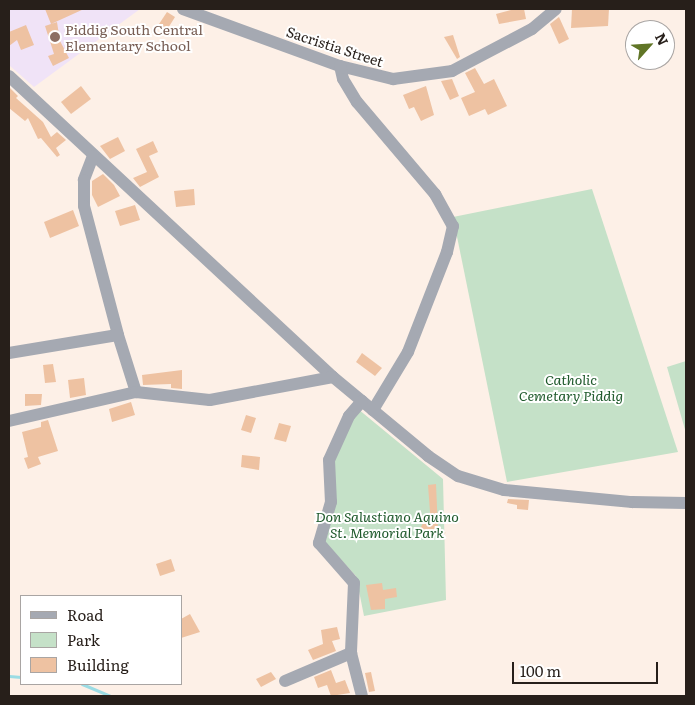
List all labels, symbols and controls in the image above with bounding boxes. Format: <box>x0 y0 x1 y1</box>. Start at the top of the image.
north arrow <box>625 20 675 70</box>
place label: Piddig South Central Elementary School <box>65 21 203 54</box>
street label: Sacristia Street <box>284 22 386 70</box>
text: N <box>651 29 674 49</box>
marker: Piddig South Central Elementary School <box>49 31 61 43</box>
park label: Catholic Cemetary Piddig <box>519 371 623 404</box>
park label: Don Salustiano Aquino St. Memorial Park <box>315 508 459 540</box>
legend <box>20 595 182 685</box>
text: Road <box>67 603 103 626</box>
text: Park <box>67 628 100 651</box>
scale bar <box>515 652 661 684</box>
text: Building <box>67 653 129 676</box>
text: 100 m <box>520 659 561 682</box>

